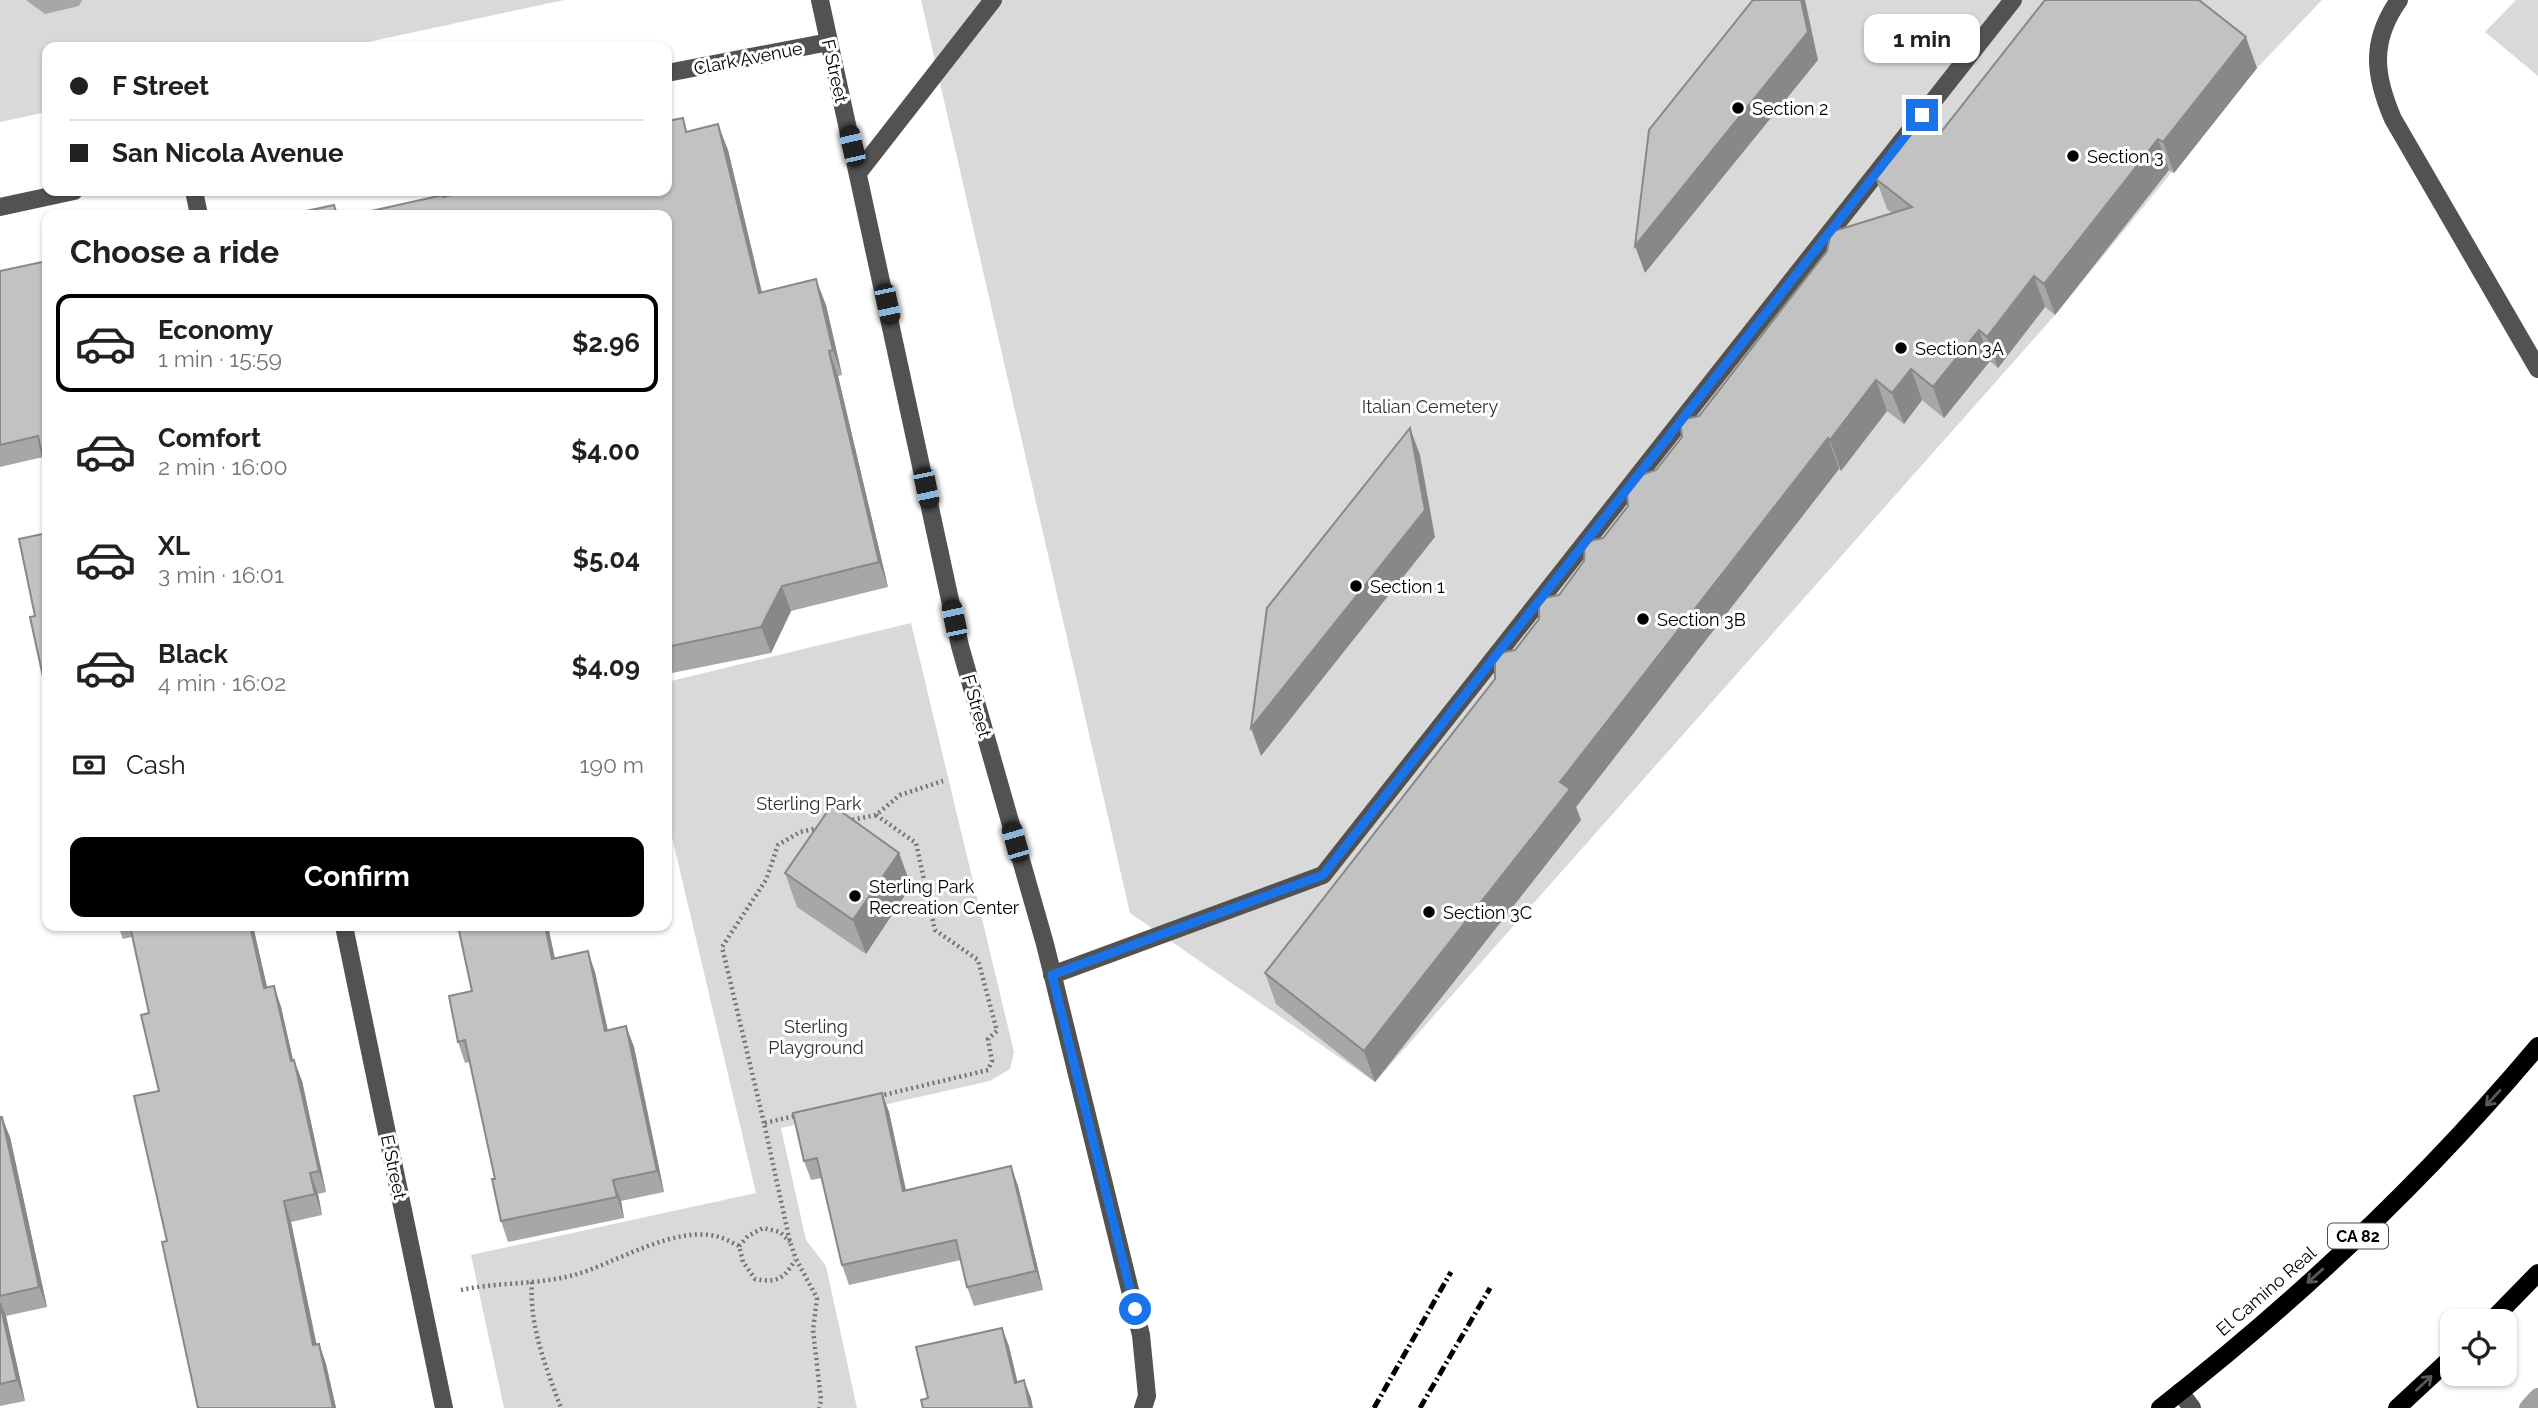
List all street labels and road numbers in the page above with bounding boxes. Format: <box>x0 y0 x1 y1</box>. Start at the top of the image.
street label: Clark Avenue <box>692 37 804 79</box>
street label: F Street <box>817 37 853 105</box>
street label: F Street <box>958 672 996 740</box>
street label: E Street <box>377 1133 411 1201</box>
road number: CA 82 <box>2328 1224 2388 1248</box>
street label: El Camino Real <box>2212 1242 2320 1340</box>

